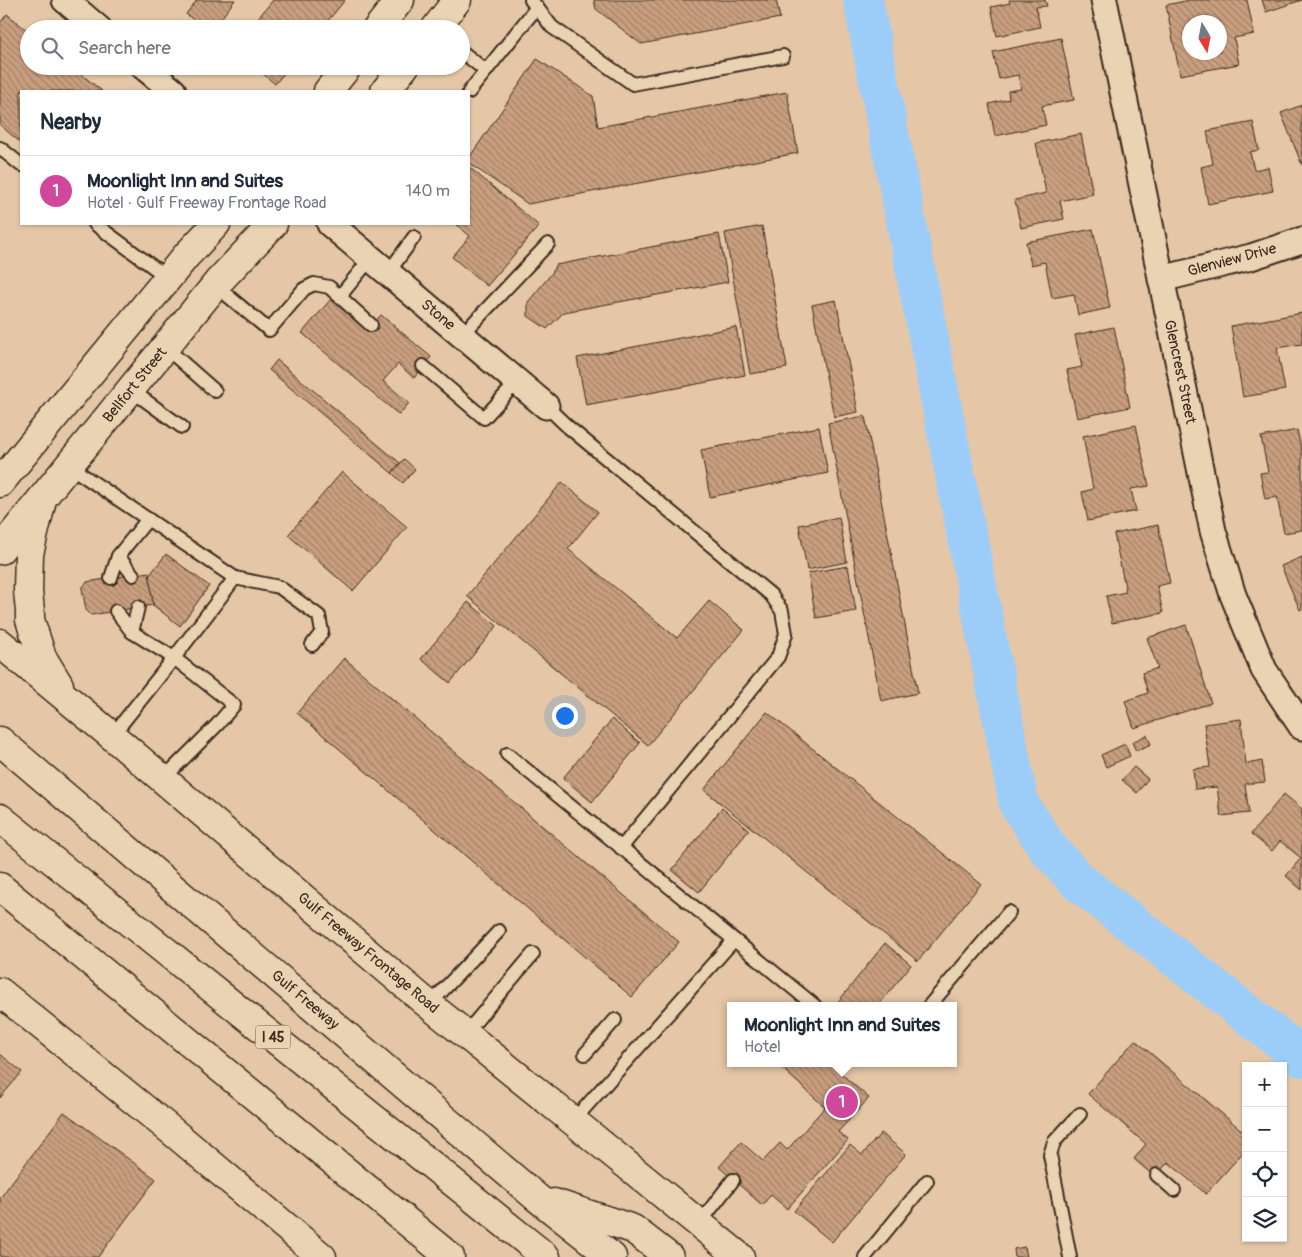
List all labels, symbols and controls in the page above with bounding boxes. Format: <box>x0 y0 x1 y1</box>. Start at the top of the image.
north arrow <box>1182 15 1227 60</box>
search box <box>20 20 470 75</box>
icon: search <box>38 34 66 62</box>
text: Search here <box>78 36 171 60</box>
text: Nearby <box>40 109 101 136</box>
text: Moonlight Inn and Suites <box>87 169 283 193</box>
text: 1 <box>53 181 59 201</box>
text: 140 m <box>406 181 450 201</box>
text: Hotel · Gulf Freeway Frontage Road <box>87 193 327 213</box>
street label: Glenview Drive <box>1186 239 1279 281</box>
street label: Stone <box>417 295 459 335</box>
street label: Glencrest Street <box>1160 318 1200 427</box>
street label: Bellfort Street <box>99 343 172 427</box>
your location <box>552 703 578 729</box>
street label: Gulf Freeway Frontage Road <box>294 889 442 1017</box>
street label: Gulf Freeway <box>268 966 342 1034</box>
popup <box>727 1002 957 1067</box>
text: Moonlight Inn and Suites <box>744 1013 940 1037</box>
road number: I 45 <box>256 1026 290 1048</box>
text: Hotel <box>744 1037 781 1057</box>
map controls <box>1242 1062 1287 1242</box>
button: + <box>1242 1062 1287 1107</box>
pin: 1 <box>826 1083 858 1121</box>
button: − <box>1242 1107 1287 1152</box>
button: locate <box>1242 1152 1287 1197</box>
button: layers <box>1242 1197 1287 1242</box>

